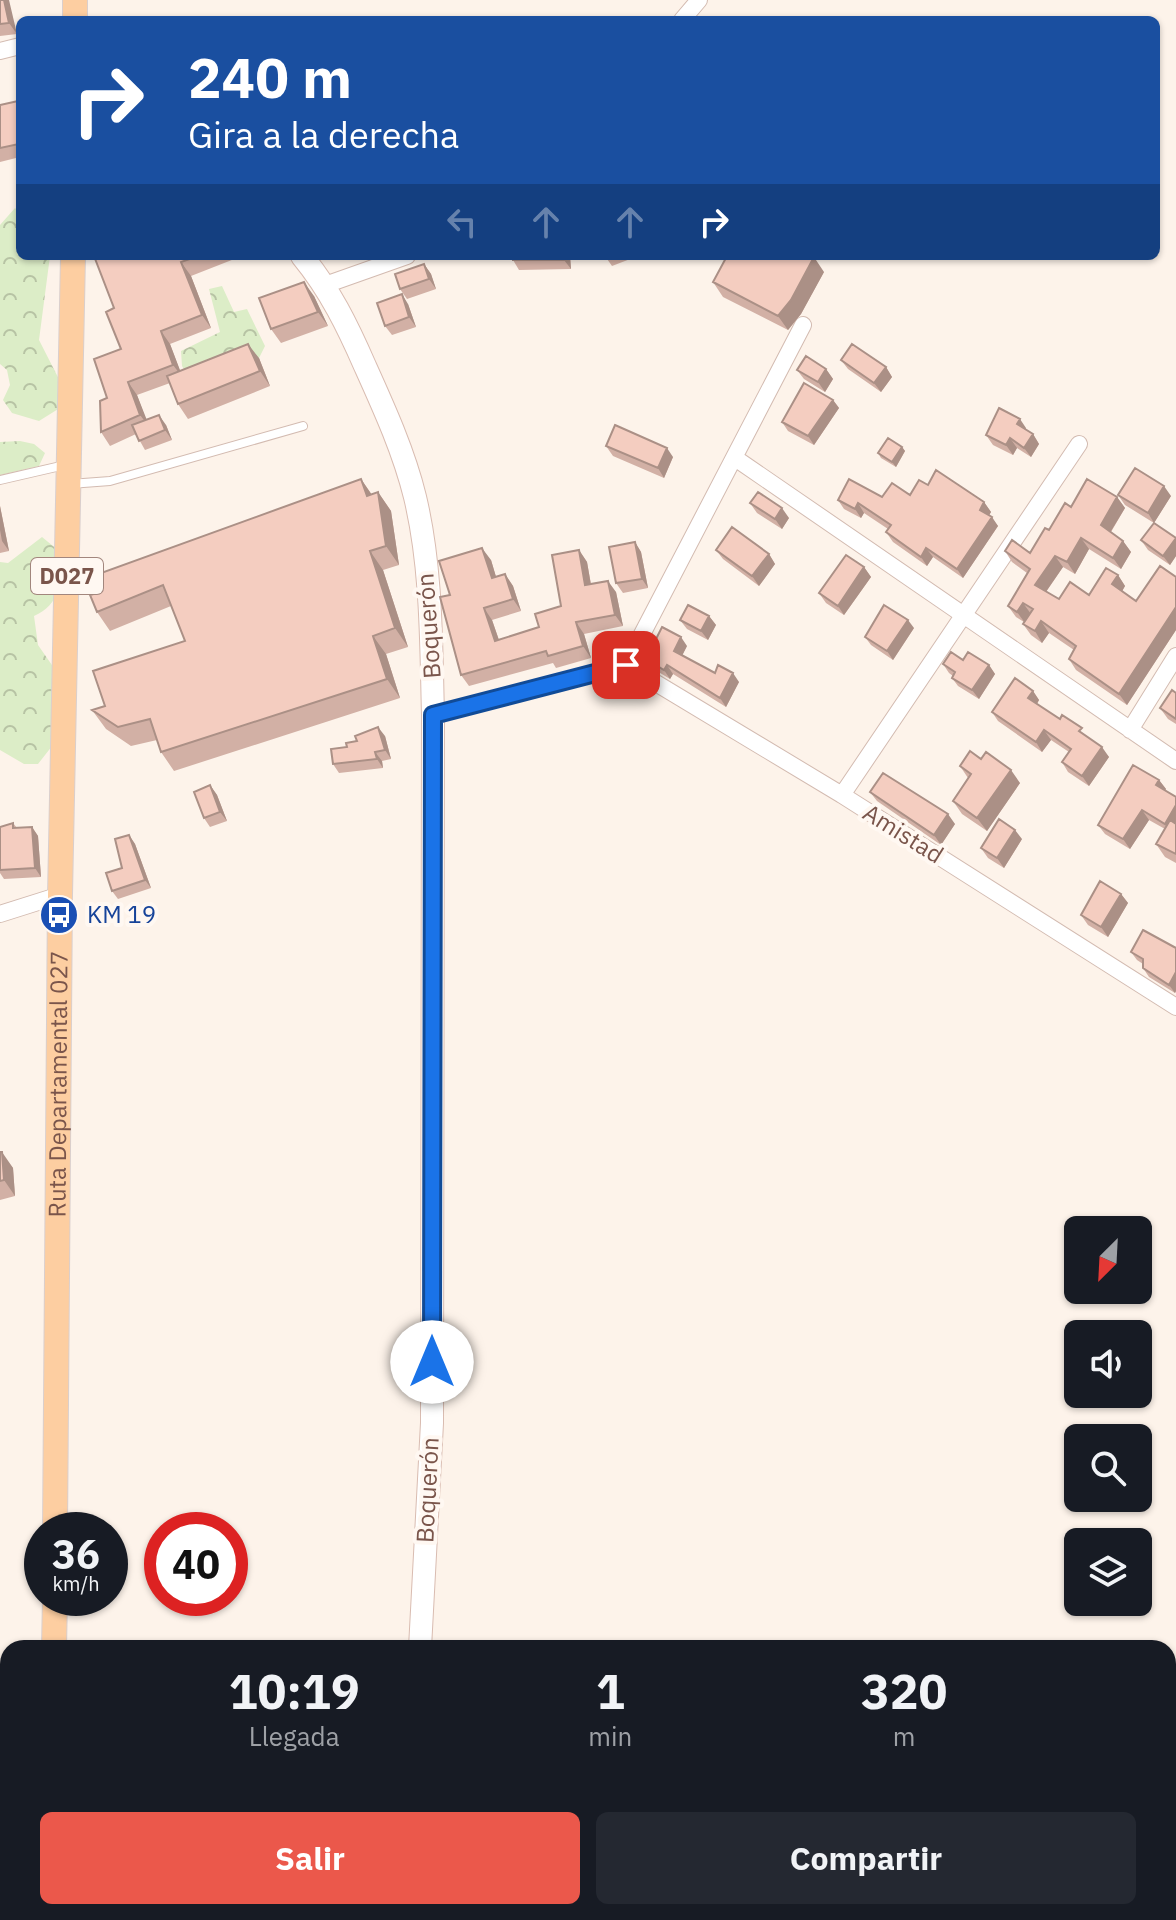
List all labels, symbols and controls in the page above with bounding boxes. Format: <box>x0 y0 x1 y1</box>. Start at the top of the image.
text: 240 m <box>188 41 352 113</box>
icon: right <box>56 48 160 152</box>
text: Gira a la derecha <box>188 111 459 158</box>
icon: left <box>440 200 484 244</box>
icon: ahead <box>524 200 568 244</box>
icon: ahead <box>608 200 652 244</box>
icon: right <box>692 200 736 244</box>
road number: D027 <box>31 558 103 594</box>
street label: Boquerón <box>408 572 448 680</box>
pin <box>592 631 660 699</box>
icon: arrive <box>604 643 648 687</box>
street label: Amistad <box>857 796 950 870</box>
bus stop icon: KM 19 <box>38 894 80 936</box>
place label: KM 19 <box>87 898 156 930</box>
street label: Ruta Departamental 027 <box>40 951 75 1217</box>
north arrow <box>1064 1216 1152 1304</box>
map controls <box>1064 1216 1152 1616</box>
position arrow <box>390 1320 474 1404</box>
button: sound <box>1064 1320 1152 1408</box>
button: search <box>1064 1424 1152 1512</box>
street label: Boquerón <box>408 1436 446 1544</box>
speed limit sign: 40 <box>144 1512 248 1616</box>
text: 36 <box>52 1528 100 1580</box>
button: layers <box>1064 1528 1152 1616</box>
text: km/h <box>52 1570 100 1597</box>
text: 10:19 <box>229 1660 360 1722</box>
text: 1 <box>596 1660 625 1722</box>
text: 320 <box>861 1660 947 1722</box>
text: Llegada <box>249 1719 340 1753</box>
text: min <box>588 1719 632 1753</box>
text: m <box>893 1719 915 1753</box>
button: Salir <box>40 1812 580 1904</box>
button: Compartir <box>596 1812 1136 1904</box>

